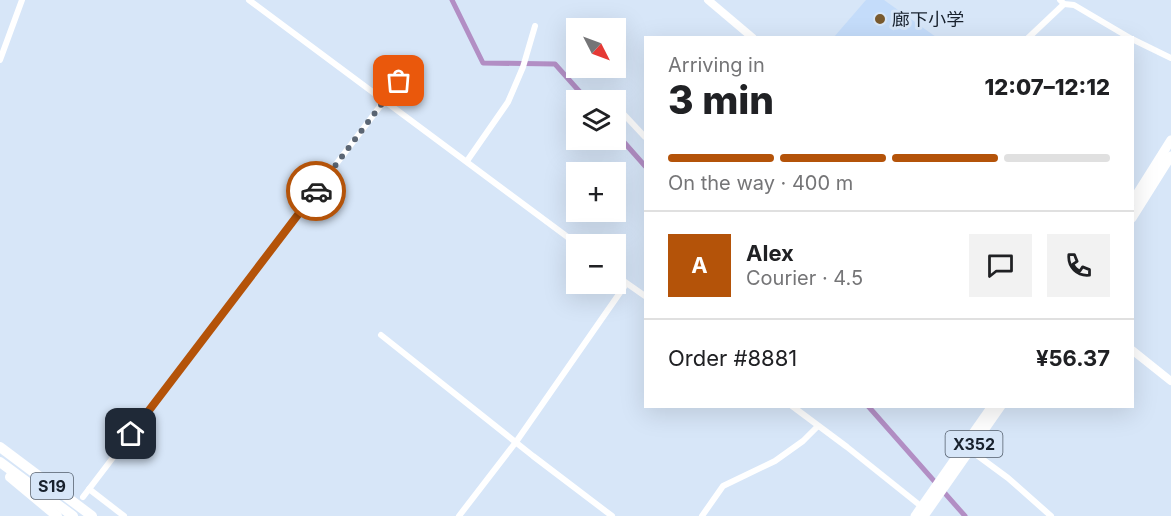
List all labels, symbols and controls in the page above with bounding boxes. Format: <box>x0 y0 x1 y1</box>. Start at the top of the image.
place label: 廊下小学 <box>892 9 964 30</box>
marker: 廊下小学 <box>873 12 887 26</box>
north arrow <box>566 18 626 78</box>
map controls <box>566 18 626 294</box>
text: Arriving in <box>668 53 765 77</box>
pin <box>373 55 424 106</box>
icon: bag <box>382 64 415 97</box>
text: 12:07–12:12 <box>985 74 1110 100</box>
text: 3 min <box>668 76 774 123</box>
button: layers <box>566 90 626 150</box>
courier <box>286 161 346 221</box>
button: + <box>566 162 626 222</box>
text: On the way · 400 m <box>668 171 853 195</box>
icon: car <box>300 175 333 208</box>
button: − <box>566 234 626 294</box>
button: chat <box>969 234 1032 297</box>
button: phone <box>1047 234 1110 297</box>
text: Alex <box>746 240 794 266</box>
text: A <box>691 252 708 278</box>
text: Courier · 4.5 <box>746 266 863 290</box>
text: Order #8881 <box>668 345 797 371</box>
text: ¥56.37 <box>1036 345 1110 371</box>
pin <box>105 408 156 459</box>
icon: home <box>114 417 147 450</box>
road number: X352 <box>946 431 1002 457</box>
road number: S19 <box>31 473 73 499</box>

